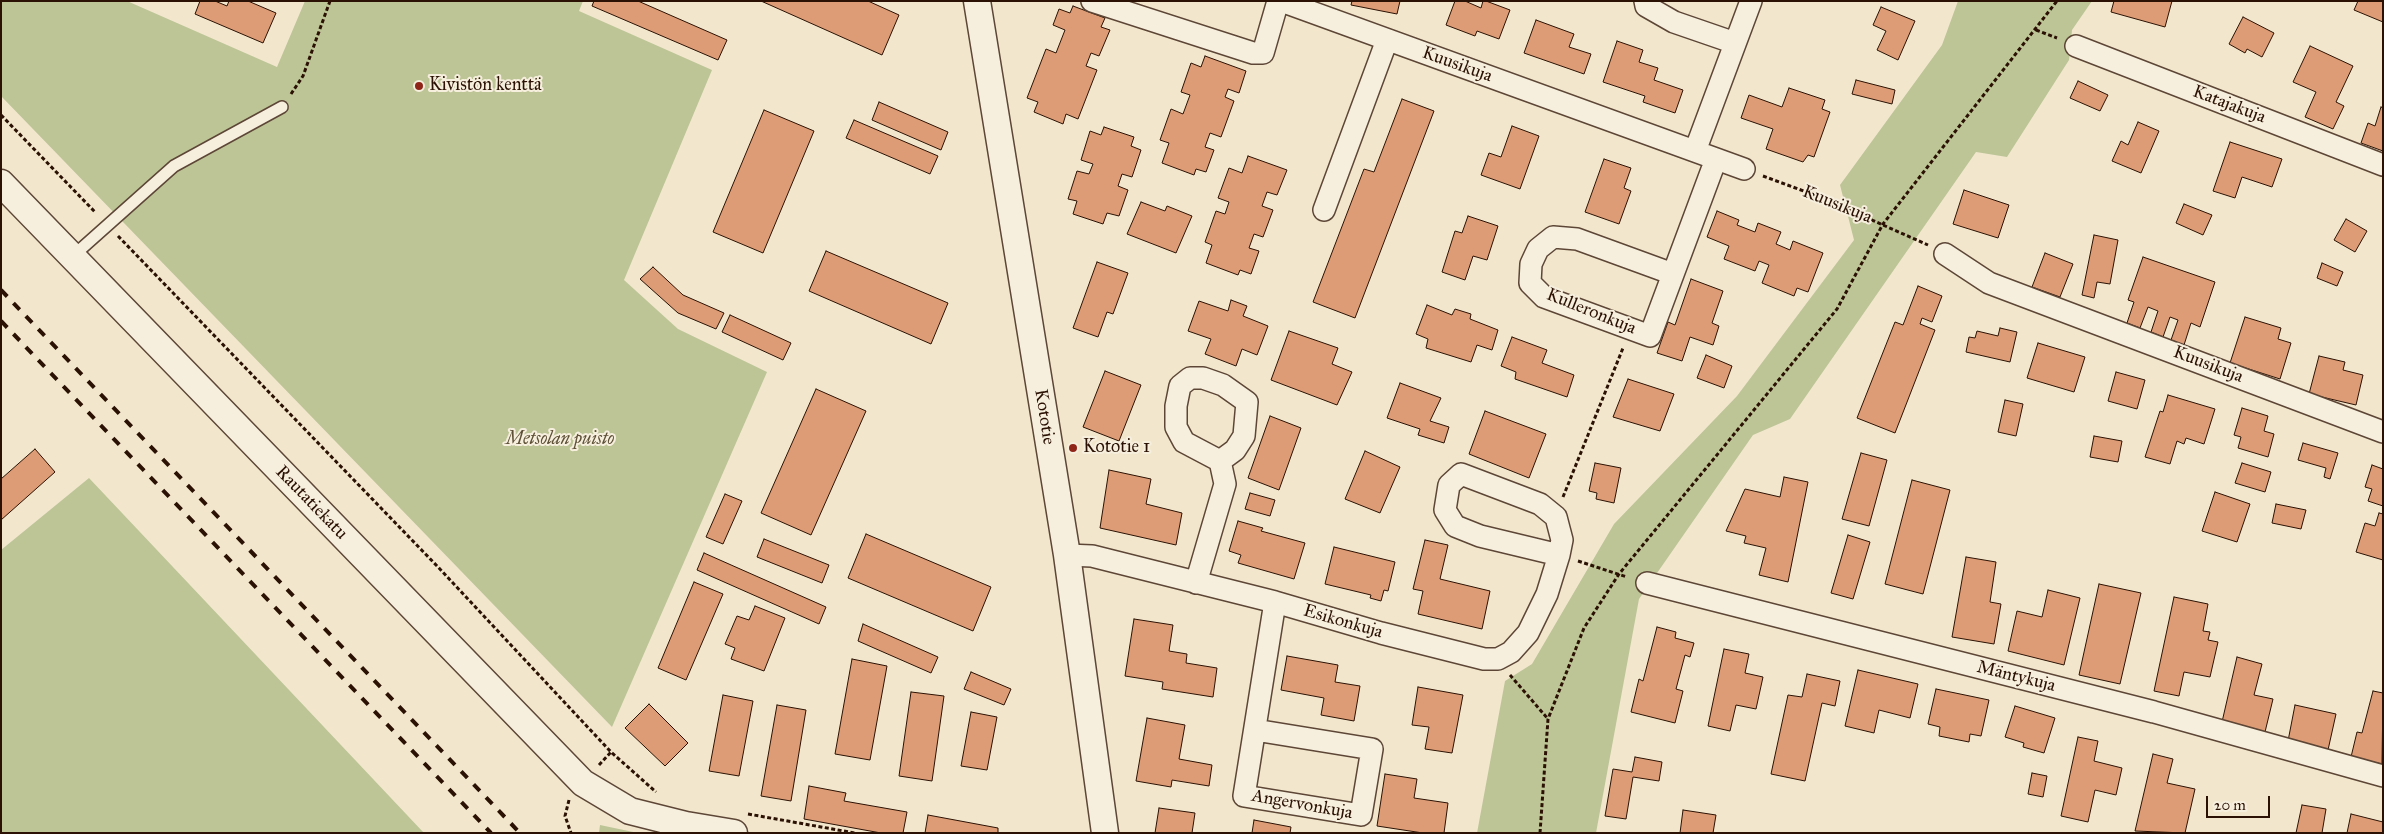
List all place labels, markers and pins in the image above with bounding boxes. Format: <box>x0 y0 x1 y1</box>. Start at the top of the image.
place label: Kivistön kenttä <box>429 75 542 97</box>
marker: Kivistön kenttä <box>413 80 425 92</box>
place label: Kototie 1 <box>1083 437 1150 459</box>
marker: Kototie 1 <box>1067 442 1079 454</box>

